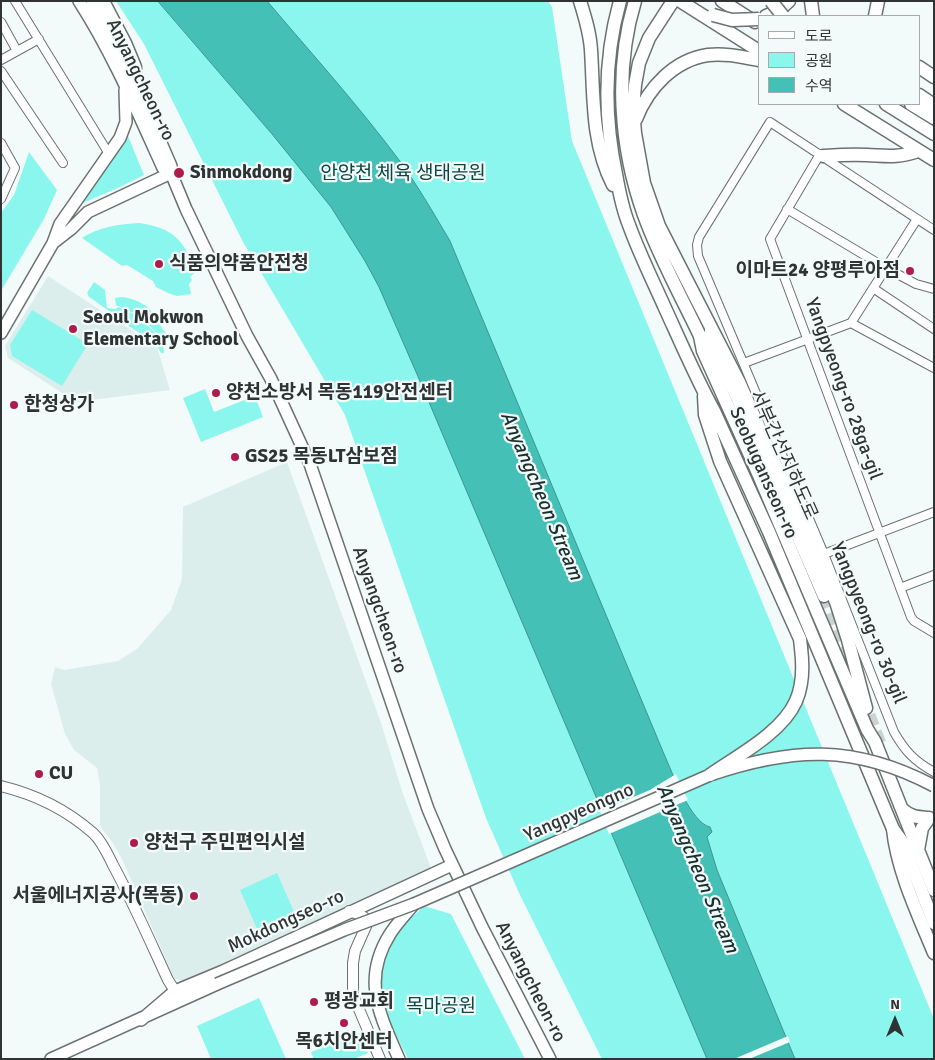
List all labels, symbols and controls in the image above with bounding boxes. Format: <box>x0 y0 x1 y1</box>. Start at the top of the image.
street label: Anyangcheon-ro <box>101 15 179 145</box>
legend <box>758 15 920 105</box>
text: 도로 <box>805 27 833 45</box>
text: 공원 <box>805 52 833 70</box>
text: 수역 <box>805 77 833 95</box>
place label: Sinmokdong <box>190 162 292 184</box>
park label: 안양천 체육 생태공원 <box>320 163 486 185</box>
marker: Sinmokdong <box>172 166 186 180</box>
place label: 식품의약품안전청 <box>169 253 309 275</box>
marker: 식품의약품안전청 <box>153 258 165 270</box>
place label: 이마트24 양평루아점 <box>735 260 900 282</box>
marker: 이마트24 양평루아점 <box>904 265 916 277</box>
street label: Yangpyeong-ro 28ga-gil <box>799 295 887 483</box>
place label: Seoul Mokwon Elementary School <box>83 307 239 351</box>
marker: Seoul Mokwon Elementary School <box>67 323 79 335</box>
place label: 양천소방서 목동119안전센터 <box>226 382 453 404</box>
street label: 서부간선지하도로 <box>744 386 822 524</box>
marker: 양천소방서 목동119안전센터 <box>210 387 222 399</box>
place label: 한청상가 <box>24 394 94 416</box>
marker: 한청상가 <box>8 399 20 411</box>
street label: Seobuganseon-ro <box>724 404 802 542</box>
water label: Anyangcheon Stream <box>495 408 587 584</box>
place label: GS25 목동LT삼보점 <box>245 446 398 468</box>
marker: GS25 목동LT삼보점 <box>229 451 241 463</box>
street label: Yangpyeong-ro 30-gil <box>825 539 911 707</box>
street label: Anyangcheon-ro <box>347 544 411 676</box>
place label: CU <box>49 763 73 785</box>
marker: CU <box>33 768 45 780</box>
street label: Yangpyeongno <box>521 779 637 847</box>
water label: Anyangcheon Stream <box>651 781 743 957</box>
place label: 양천구 주민편익시설 <box>144 832 305 854</box>
marker: 양천구 주민편익시설 <box>128 837 140 849</box>
place label: 서울에너지공사(목동) <box>12 885 184 907</box>
street label: Mokdongseo-ro <box>224 885 348 959</box>
marker: 서울에너지공사(목동) <box>188 890 200 902</box>
street label: Anyangcheon-ro <box>490 918 570 1046</box>
place label: 평광교회 <box>324 991 394 1013</box>
north arrow <box>870 995 920 1045</box>
marker: 평광교회 <box>308 996 320 1008</box>
park label: 목마공원 <box>406 996 476 1018</box>
text: N <box>890 996 900 1013</box>
marker: 목6치안센터 <box>338 1017 350 1029</box>
place label: 목6치안센터 <box>295 1031 393 1053</box>

